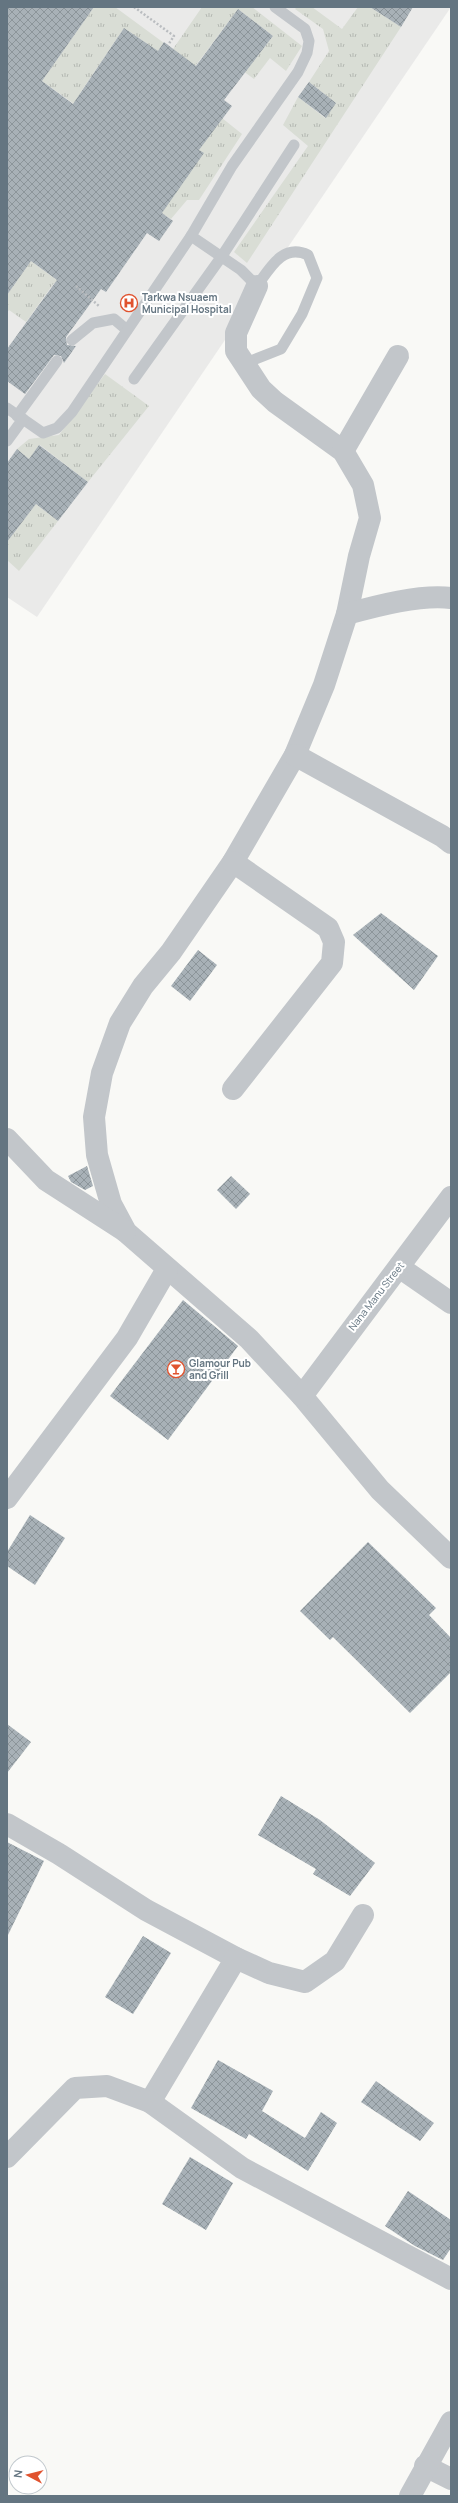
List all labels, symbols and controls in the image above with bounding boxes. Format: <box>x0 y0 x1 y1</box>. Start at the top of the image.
place label: Tarkwa Nsuaem Municipal Hospital <box>142 290 232 316</box>
hospital icon: Tarkwa Nsuaem Municipal Hospital <box>119 293 139 313</box>
street label: Nana Manu Street <box>345 1259 407 1333</box>
place label: Glamour Pub and Grill <box>189 1356 251 1382</box>
bar icon: Glamour Pub and Grill <box>166 1359 186 1379</box>
north arrow <box>8 2455 48 2495</box>
text: N <box>10 2469 26 2479</box>

